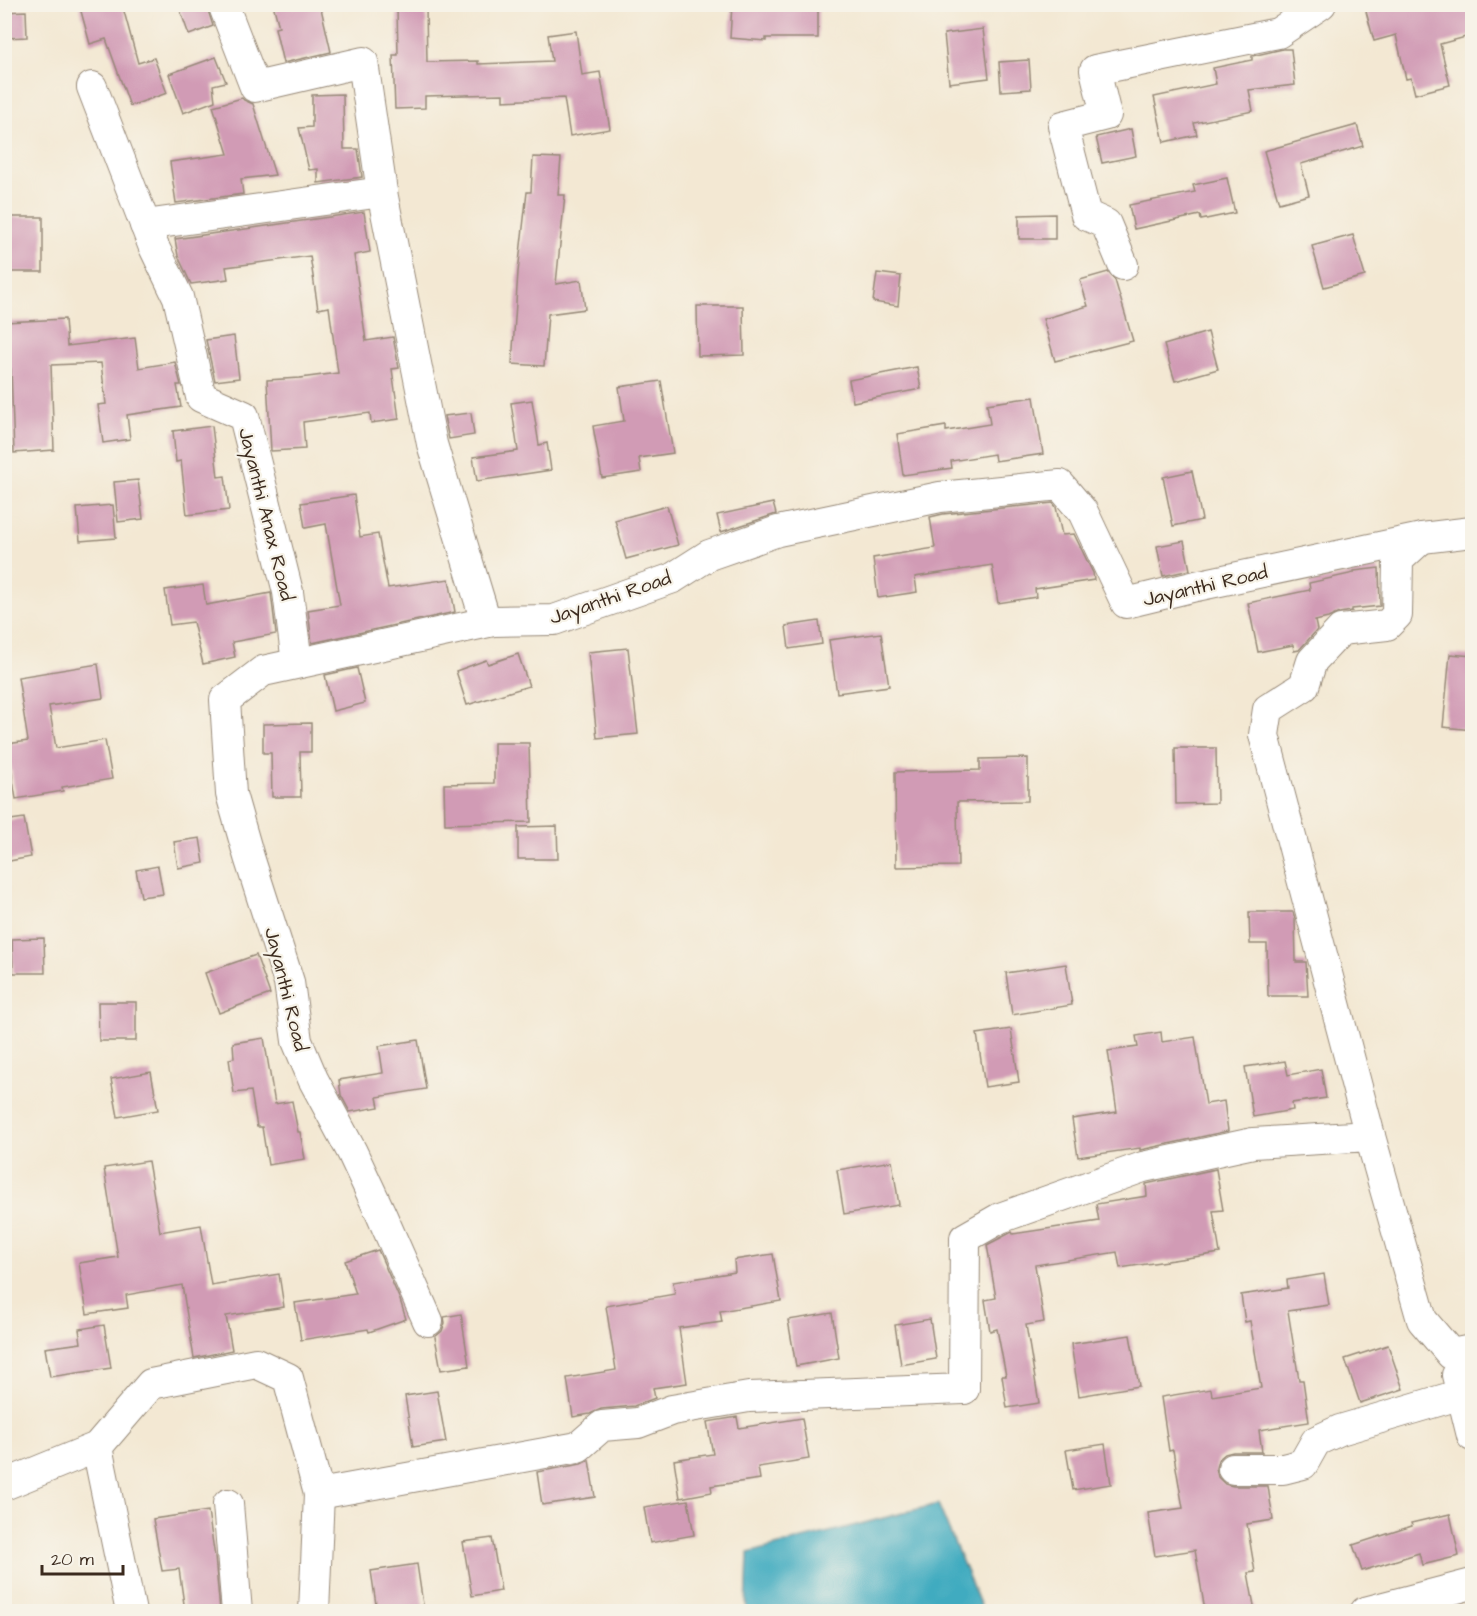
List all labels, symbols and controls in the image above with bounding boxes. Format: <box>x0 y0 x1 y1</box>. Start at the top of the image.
street label: Jayanthi Anax Road <box>230 425 301 604</box>
street label: Jayanthi Road <box>1140 558 1270 615</box>
street label: Jayanthi Road <box>546 564 675 633</box>
street label: Jayanthi Road <box>256 924 315 1054</box>
scale bar <box>42 1538 123 1576</box>
text: 20 m <box>51 1547 94 1572</box>

